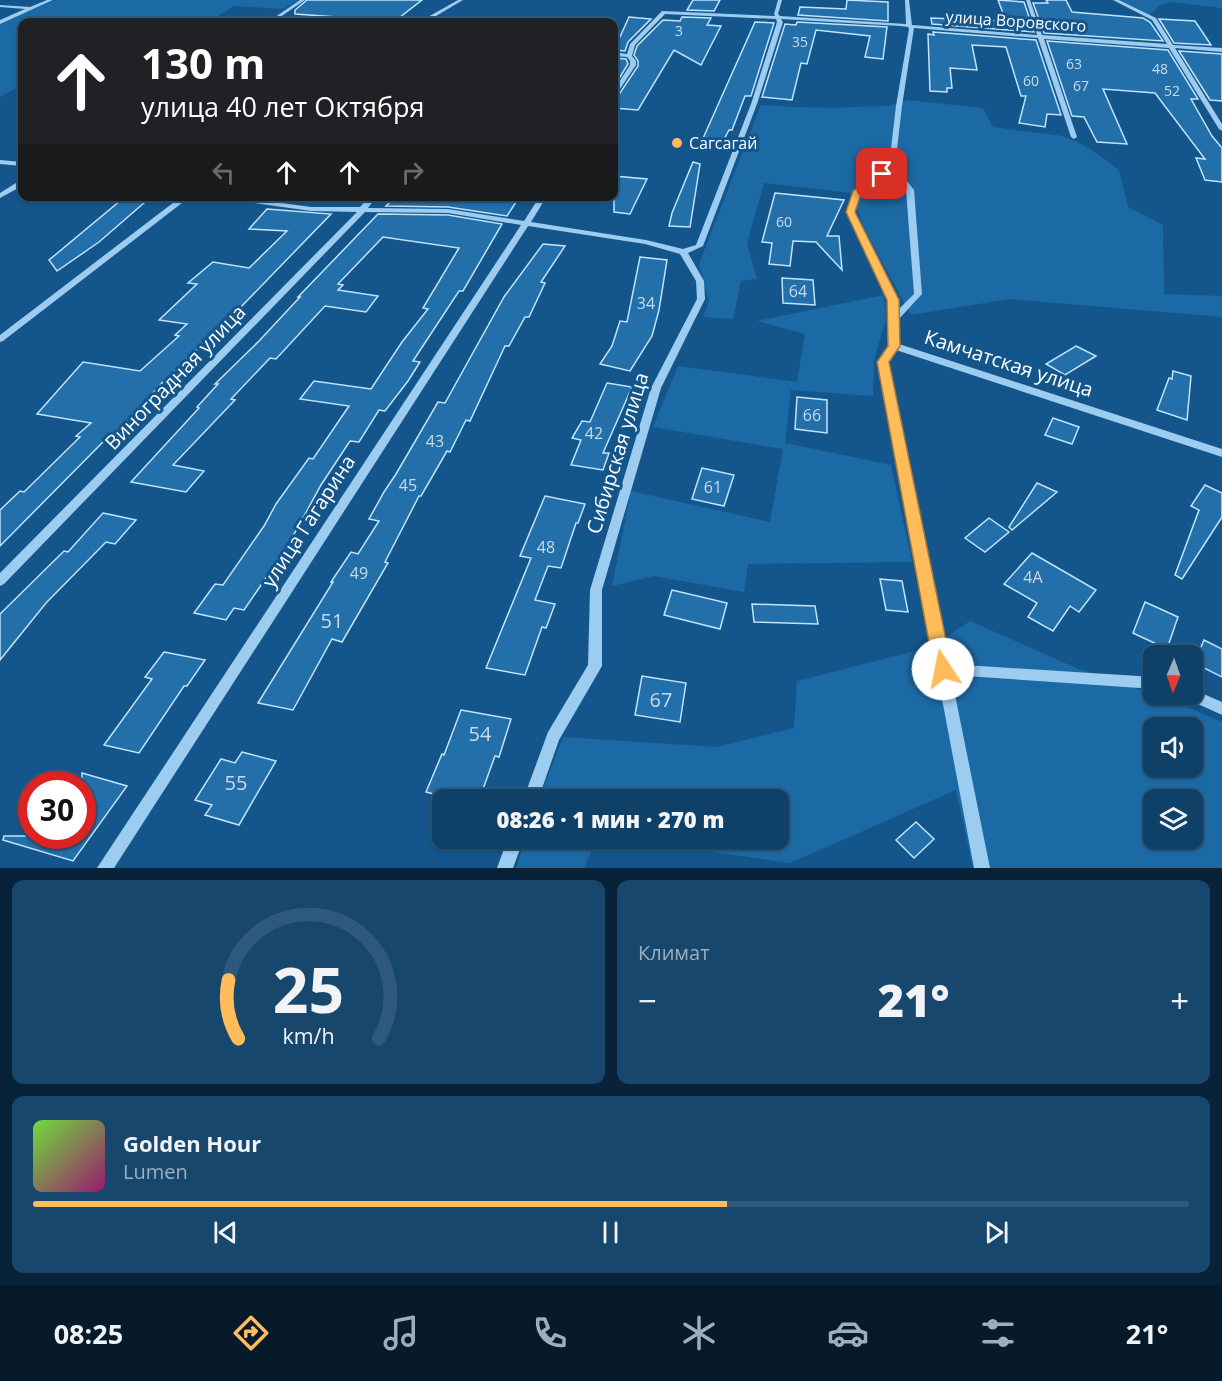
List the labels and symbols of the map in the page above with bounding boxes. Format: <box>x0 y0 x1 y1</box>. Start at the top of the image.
street label: улица Воровского <box>945 5 1087 37</box>
house number: 3 <box>675 21 683 40</box>
house number: 35 <box>792 32 808 51</box>
house number: 63 <box>1066 54 1082 73</box>
house number: 48 <box>1152 59 1168 78</box>
house number: 60 <box>1023 71 1039 90</box>
house number: 67 <box>1073 76 1089 95</box>
house number: 52 <box>1164 81 1180 100</box>
place label: Сагсагай <box>689 132 757 154</box>
marker: Сагсагай <box>670 136 684 150</box>
pin <box>856 148 907 199</box>
house number: 60 <box>776 212 792 231</box>
house number: 64 <box>789 280 807 302</box>
house number: 34 <box>637 292 655 314</box>
street label: Виноградная улица <box>99 299 251 455</box>
street label: Камчатская улица <box>921 323 1097 403</box>
street label: Сибирская улица <box>580 369 654 537</box>
house number: 66 <box>803 404 821 426</box>
house number: 42 <box>585 422 603 444</box>
house number: 43 <box>426 430 444 452</box>
street label: улица Гагарина <box>255 449 361 593</box>
house number: 45 <box>399 474 417 496</box>
house number: 61 <box>704 476 722 498</box>
house number: 48 <box>537 536 555 558</box>
house number: 49 <box>350 562 368 584</box>
house number: 4А <box>1023 566 1044 588</box>
house number: 51 <box>321 607 343 634</box>
position arrow <box>911 637 975 701</box>
north arrow <box>1143 645 1203 705</box>
house number: 67 <box>650 686 672 713</box>
house number: 54 <box>469 720 492 747</box>
house number: 55 <box>225 769 247 796</box>
speed limit sign: 30 <box>18 771 96 849</box>

